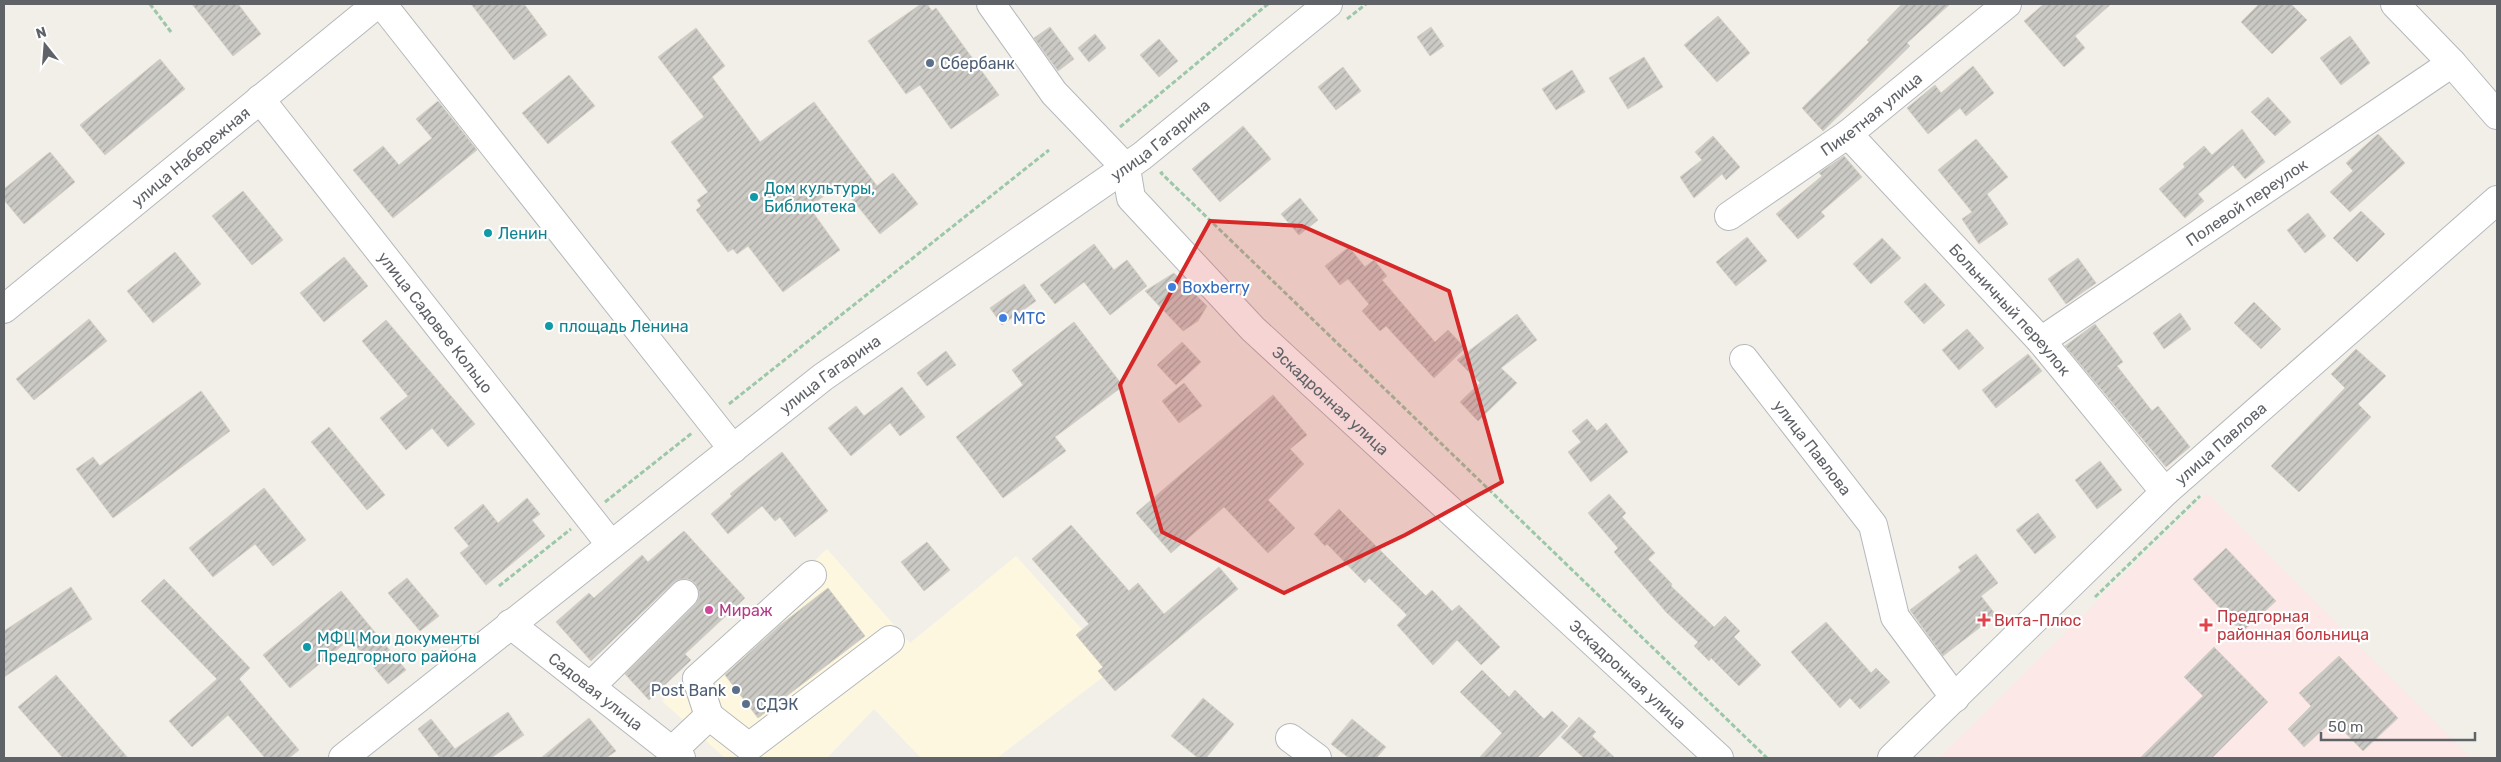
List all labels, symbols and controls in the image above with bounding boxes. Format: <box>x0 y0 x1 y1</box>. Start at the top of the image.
north arrow <box>20 20 70 70</box>
text: N <box>34 23 49 43</box>
place label: Сбербанк <box>940 54 1015 73</box>
marker: Сбербанк <box>924 57 936 69</box>
street label: Пикетная улица <box>1817 68 1926 160</box>
street label: улица Гагарина <box>1107 95 1213 184</box>
street label: улица Набережная <box>128 103 254 210</box>
street label: Полевой переулок <box>2182 154 2311 250</box>
place label: Дом культуры, Библиотека <box>764 179 875 216</box>
marker: Дом культуры, Библиотека <box>748 191 760 203</box>
place label: Ленин <box>498 224 547 243</box>
marker: Ленин <box>482 227 494 239</box>
street label: Больничный переулок <box>1946 240 2075 380</box>
street label: улица Садовое Кольцо <box>374 248 497 397</box>
place label: Boxberry <box>1182 278 1250 297</box>
marker: Boxberry <box>1166 281 1178 293</box>
place label: МТС <box>1013 309 1046 328</box>
marker: МТС <box>997 312 1009 324</box>
place label: площадь Ленина <box>559 317 689 336</box>
marker: площадь Ленина <box>543 320 555 332</box>
street label: улица Гагарина <box>775 331 884 418</box>
street label: Эскадронная улица <box>1268 342 1393 459</box>
street label: улица Павлова <box>1770 396 1856 499</box>
street label: улица Павлова <box>2171 398 2270 489</box>
place label: Мираж <box>719 601 773 620</box>
marker: Мираж <box>703 604 715 616</box>
place label: Предгорная районная больница <box>2217 607 2369 644</box>
place label: Вита-Плюс <box>1994 611 2082 630</box>
marker: Вита-Плюс <box>1978 614 1990 626</box>
street label: Эскадронная улица <box>1566 616 1690 733</box>
marker: Предгорная районная больница <box>2199 618 2213 632</box>
place label: МФЦ Мои документы Предгорного района <box>317 629 480 666</box>
marker: МФЦ Мои документы Предгорного района <box>301 641 313 653</box>
street label: Садовая улица <box>545 648 647 734</box>
place label: Post Bank <box>651 681 727 700</box>
marker: Post Bank <box>730 684 742 696</box>
place label: СДЭК <box>756 695 798 714</box>
marker: СДЭК <box>740 698 752 710</box>
scale bar <box>2321 710 2475 742</box>
text: 50 m <box>2328 718 2363 736</box>

